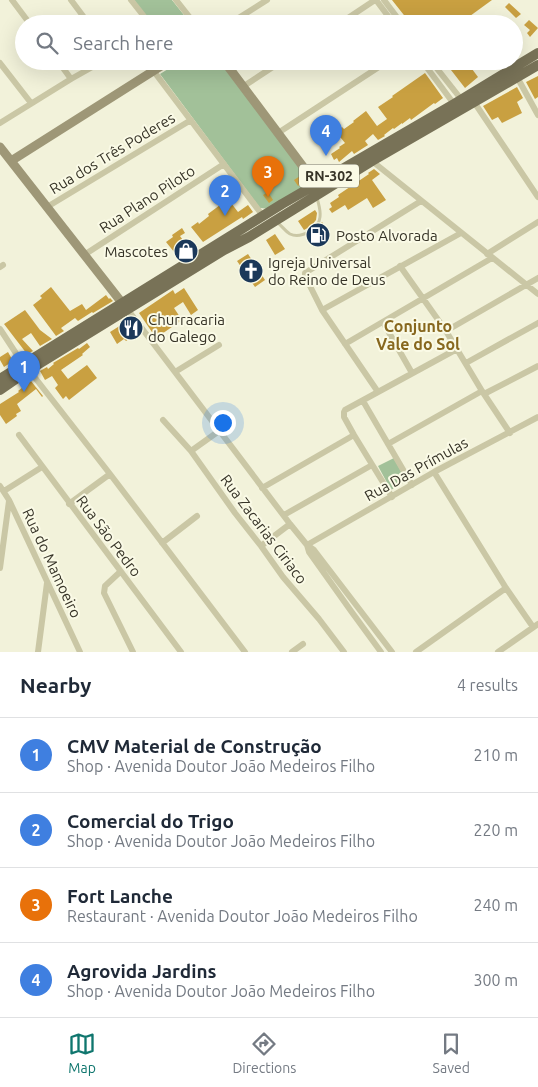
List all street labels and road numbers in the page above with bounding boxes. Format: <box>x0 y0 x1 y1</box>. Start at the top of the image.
street label: Rua dos Três Poderes <box>46 109 178 197</box>
street label: Rua Plano Piloto <box>96 162 198 236</box>
road number: RN-302 <box>299 165 359 188</box>
street label: Rua Das Prímulas <box>361 434 471 504</box>
street label: Rua Zacarias Ciriaco <box>217 471 311 587</box>
street label: Rua São Pedro <box>73 492 145 580</box>
street label: Rua do Mamoeiro <box>19 506 85 620</box>

